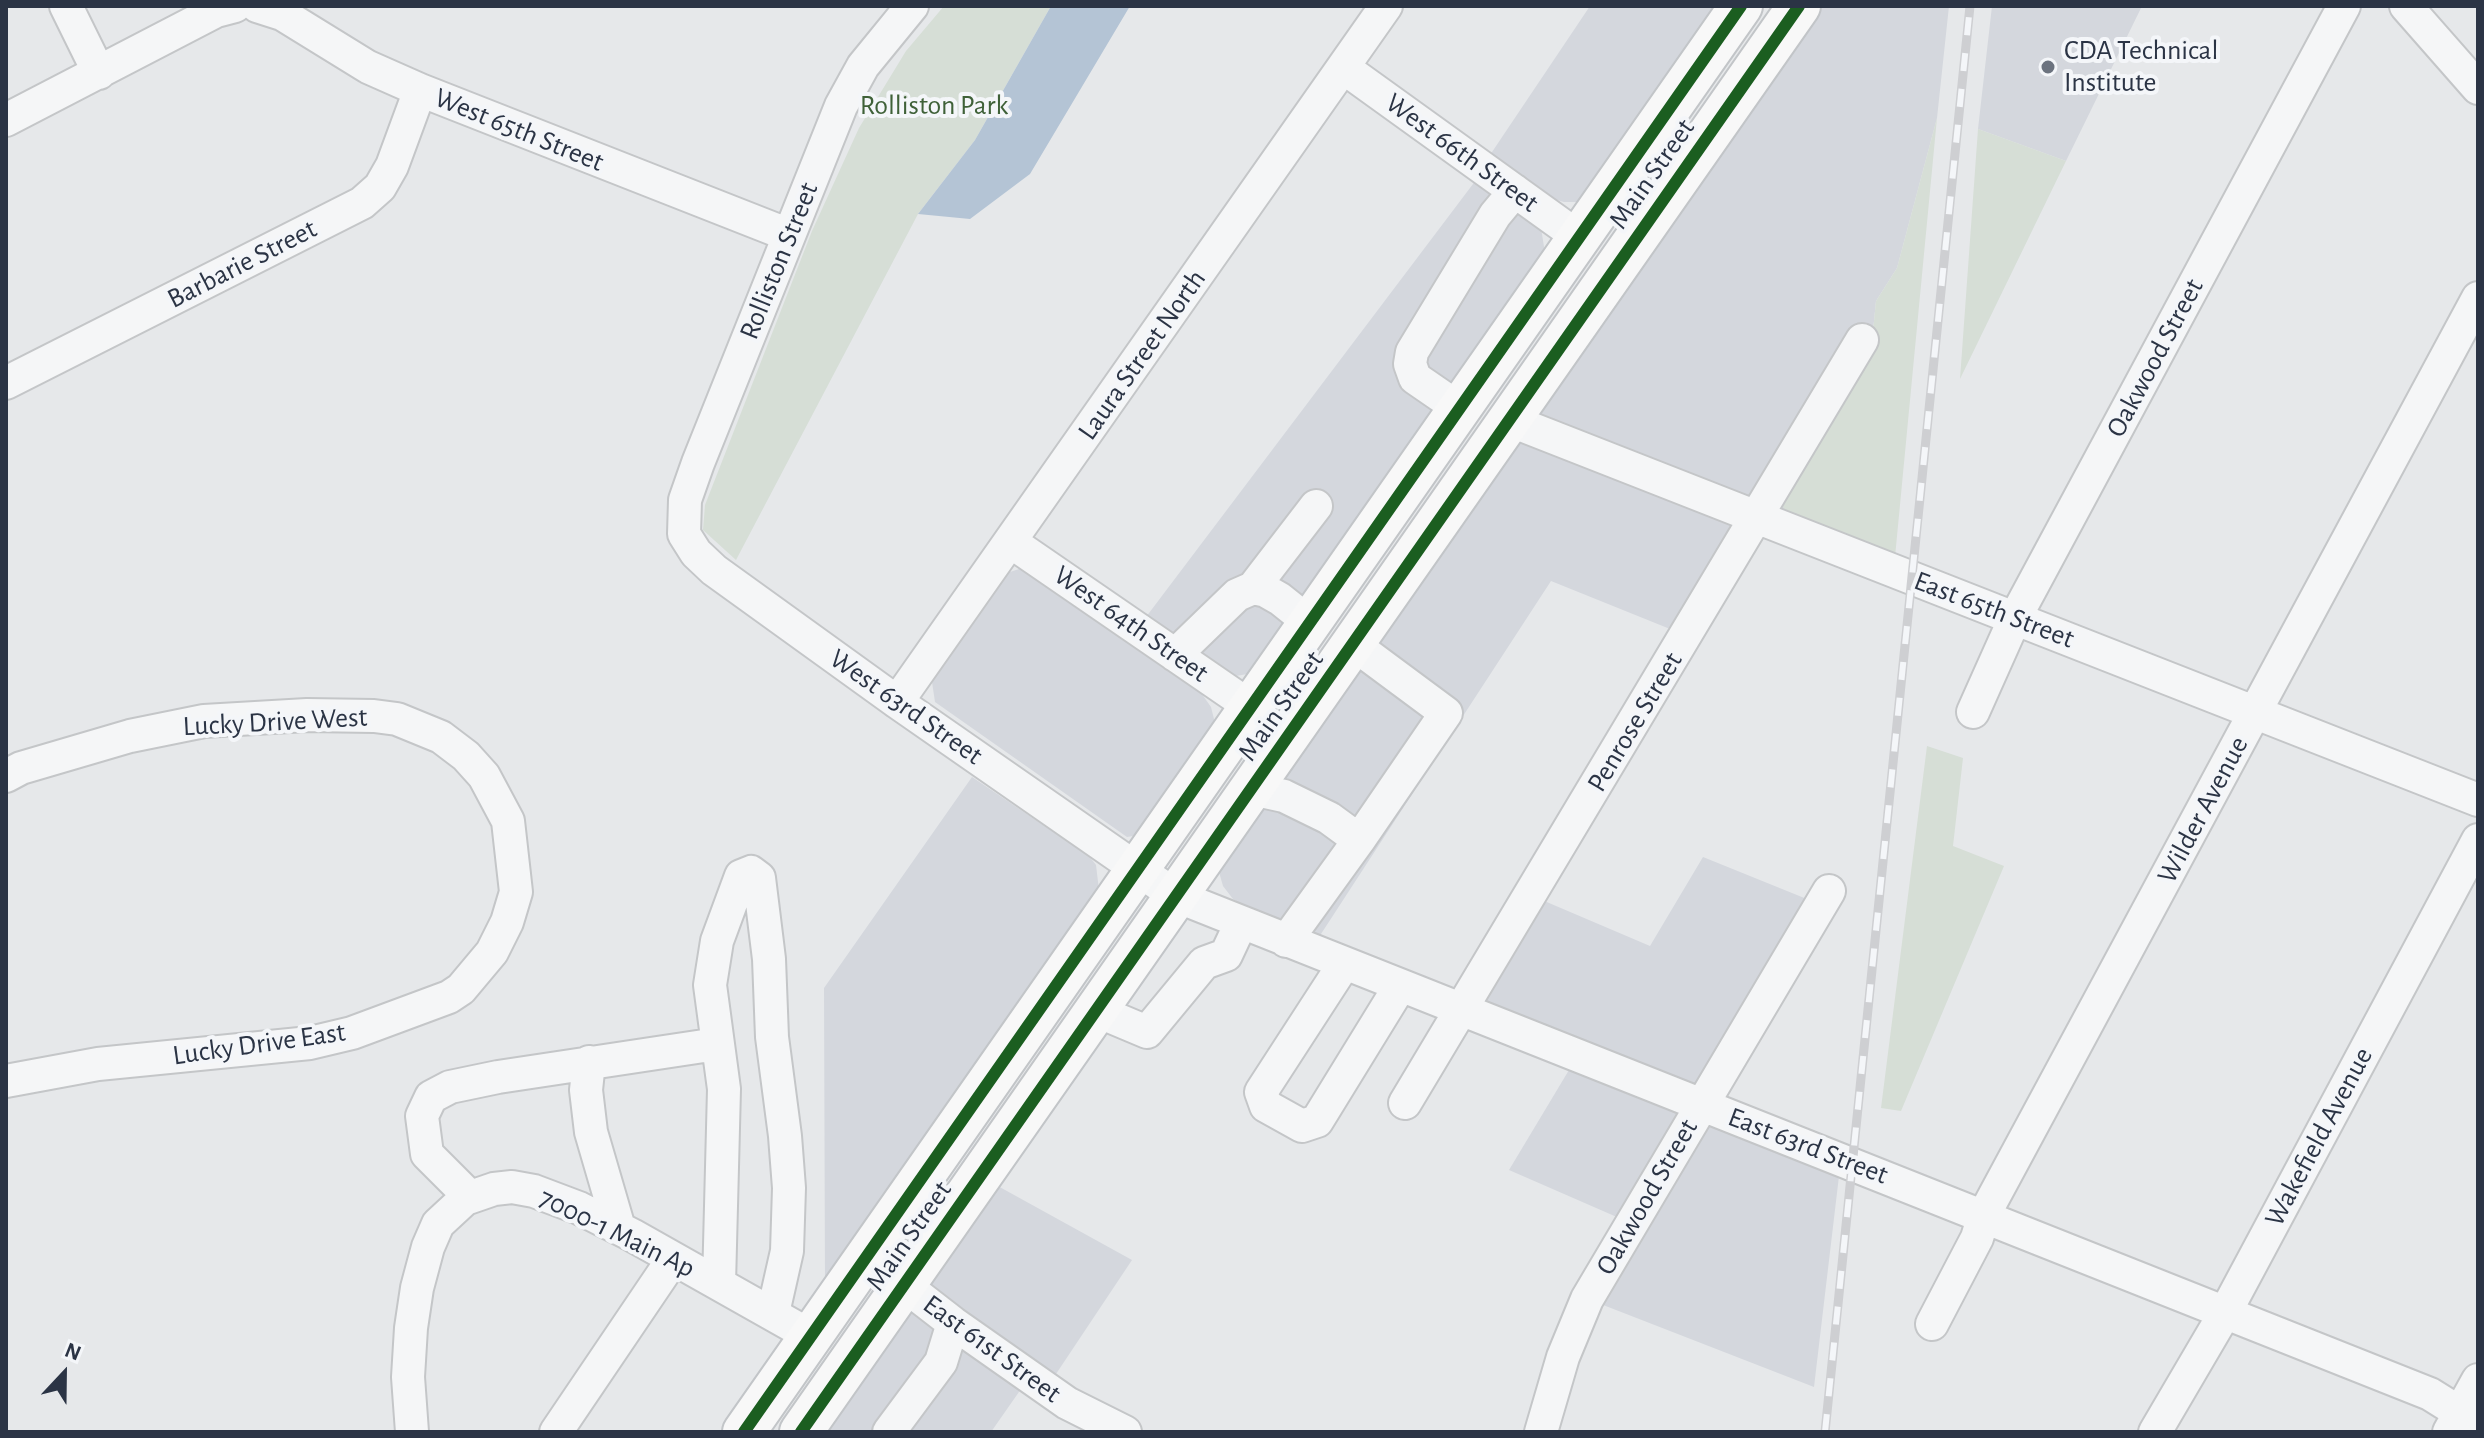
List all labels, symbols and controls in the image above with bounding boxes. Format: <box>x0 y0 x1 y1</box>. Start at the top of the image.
place label: CDA Technical Institute <box>2064 34 2218 100</box>
marker: CDA Technical Institute <box>2039 58 2057 76</box>
street label: West 65th Street <box>430 81 608 179</box>
street label: West 66th Street <box>1379 86 1545 220</box>
park label: Rolliston Park <box>860 89 1008 123</box>
street label: Main Street <box>1602 113 1702 235</box>
street label: Rolliston Street <box>732 178 826 344</box>
street label: Barbarie Street <box>162 212 322 316</box>
street label: Laura Street North <box>1071 263 1213 447</box>
street label: Oakwood Street <box>2099 273 2211 443</box>
street label: West 64th Street <box>1047 558 1215 690</box>
street label: East 65th Street <box>1909 564 2079 656</box>
street label: West 63rd Street <box>823 642 989 772</box>
street label: Main Street <box>1231 645 1331 767</box>
street label: Penrose Street <box>1580 646 1690 798</box>
street label: Lucky Drive West <box>182 700 368 744</box>
street label: Wilder Avenue <box>2150 731 2256 889</box>
street label: Lucky Drive East <box>170 1015 348 1073</box>
street label: Wakefield Avenue <box>2258 1042 2380 1232</box>
street label: East 63rd Street <box>1723 1100 1893 1192</box>
street label: Oakwood Street <box>1589 1113 1705 1281</box>
street label: Main Street <box>859 1175 959 1297</box>
street label: 7000-1 Main Ap <box>534 1181 700 1285</box>
street label: East 61st Street <box>916 1288 1068 1410</box>
north arrow <box>24 1334 104 1414</box>
text: N <box>62 1339 84 1365</box>

